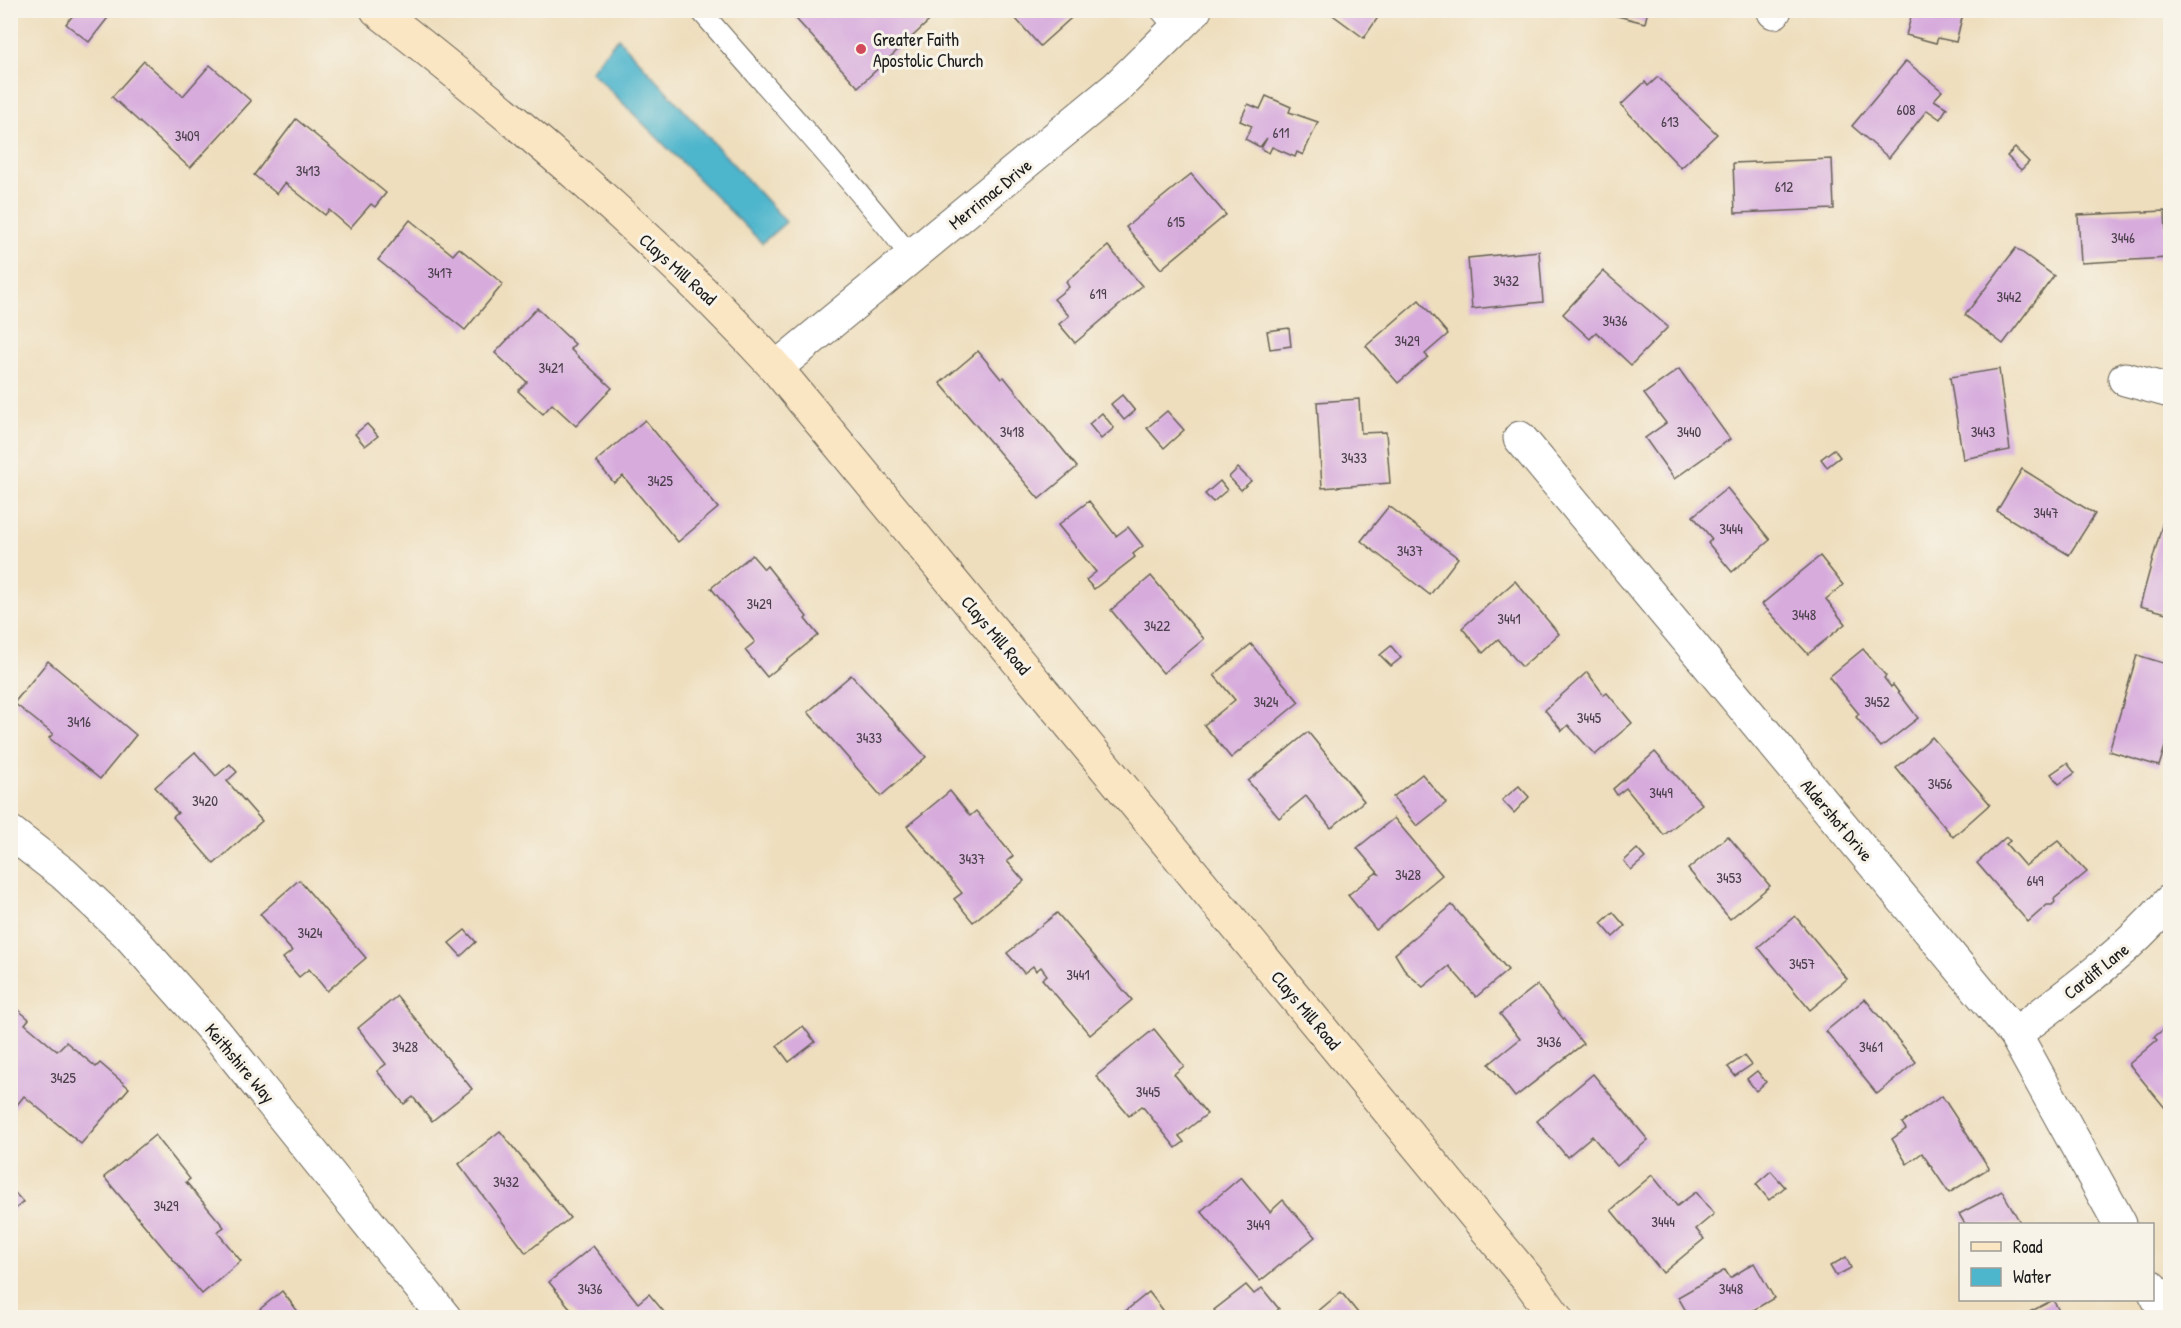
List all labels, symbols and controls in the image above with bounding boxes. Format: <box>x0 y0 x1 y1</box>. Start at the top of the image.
place label: Greater Faith Apostolic Church <box>873 27 984 73</box>
marker: Greater Faith Apostolic Church <box>854 42 868 56</box>
house number: 608 <box>1896 99 1916 120</box>
house number: 613 <box>1661 111 1679 132</box>
house number: 611 <box>1273 122 1289 143</box>
house number: 3409 <box>175 125 200 146</box>
street label: Merrimac Drive <box>943 153 1037 235</box>
house number: 3413 <box>296 160 321 181</box>
house number: 612 <box>1775 176 1793 197</box>
house number: 615 <box>1167 211 1186 232</box>
street label: Clays Mill Road <box>634 227 722 311</box>
house number: 3446 <box>2111 227 2135 248</box>
house number: 3417 <box>427 262 453 283</box>
house number: 3432 <box>1493 270 1519 291</box>
house number: 619 <box>1090 283 1107 304</box>
house number: 3442 <box>1997 286 2022 307</box>
house number: 3436 <box>1602 310 1628 331</box>
house number: 3429 <box>1395 330 1420 351</box>
house number: 3421 <box>539 357 563 378</box>
house number: 3418 <box>1000 421 1024 442</box>
house number: 3440 <box>1677 421 1702 442</box>
house number: 3443 <box>1971 421 1996 442</box>
house number: 3433 <box>1341 447 1367 468</box>
house number: 3425 <box>647 470 674 491</box>
house number: 3447 <box>2033 502 2059 523</box>
house number: 3444 <box>1719 518 1743 539</box>
house number: 3437 <box>1397 540 1423 561</box>
street label: Clays Mill Road <box>955 590 1037 680</box>
house number: 3429 <box>747 593 772 614</box>
house number: 3448 <box>1792 604 1816 625</box>
house number: 3441 <box>1497 608 1521 629</box>
house number: 3422 <box>1144 615 1170 636</box>
house number: 3424 <box>1254 691 1279 712</box>
house number: 3452 <box>1864 691 1890 712</box>
house number: 3445 <box>1577 707 1602 728</box>
house number: 3416 <box>67 711 91 732</box>
house number: 3433 <box>856 727 882 748</box>
street label: Aldershot Drive <box>1795 773 1879 867</box>
house number: 3456 <box>1928 773 1952 794</box>
house number: 3449 <box>1649 782 1673 803</box>
house number: 3420 <box>192 790 218 811</box>
house number: 3437 <box>959 848 985 869</box>
house number: 3428 <box>1395 864 1421 885</box>
house number: 3453 <box>1716 867 1742 888</box>
house number: 649 <box>2026 870 2044 891</box>
house number: 3424 <box>298 922 323 943</box>
street label: Cardiff Lane <box>2058 937 2134 1005</box>
house number: 3457 <box>1789 953 1815 974</box>
house number: 3441 <box>1066 964 1090 985</box>
street label: Clays Mill Road <box>1265 965 1347 1055</box>
street label: Keithshire Way <box>199 1018 281 1108</box>
house number: 3436 <box>1536 1031 1562 1052</box>
house number: 3428 <box>392 1036 418 1057</box>
house number: 3461 <box>1859 1036 1883 1057</box>
house number: 3425 <box>50 1067 77 1088</box>
house number: 3445 <box>1136 1081 1161 1102</box>
house number: 3432 <box>493 1171 519 1192</box>
house number: 3429 <box>154 1195 179 1216</box>
house number: 3444 <box>1651 1211 1675 1232</box>
house number: 3449 <box>1246 1214 1270 1235</box>
legend <box>1959 1223 2154 1301</box>
text: Road <box>2013 1234 2043 1259</box>
text: Water <box>2013 1264 2051 1289</box>
house number: 3436 <box>577 1278 603 1299</box>
house number: 3448 <box>1719 1278 1743 1299</box>

